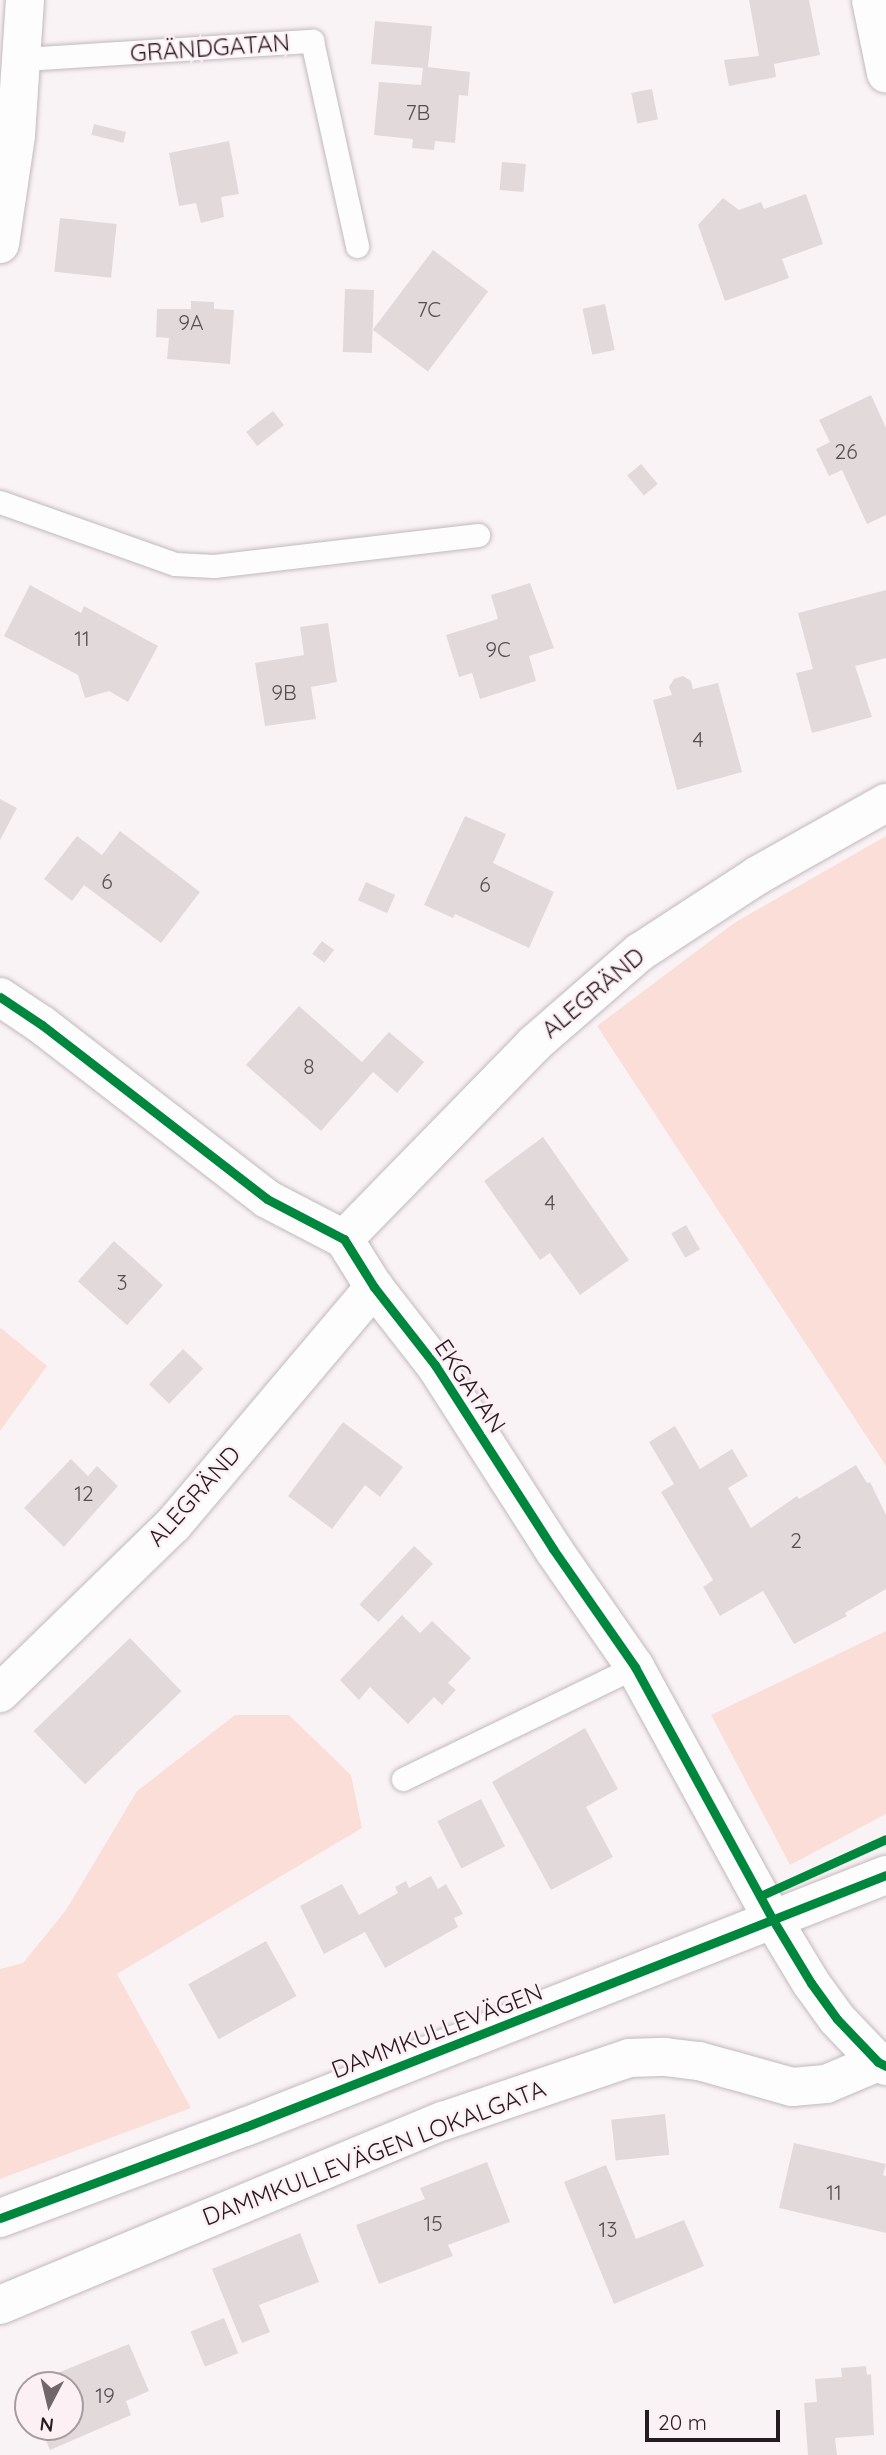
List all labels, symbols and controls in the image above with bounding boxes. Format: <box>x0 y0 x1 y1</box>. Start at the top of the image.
street label: GRÄNDGATAN <box>129 28 291 68</box>
house number: 7B <box>406 99 430 125</box>
house number: 7C <box>417 296 441 322</box>
house number: 9A <box>178 309 204 335</box>
house number: 26 <box>835 438 857 464</box>
house number: 11 <box>74 625 90 651</box>
house number: 9C <box>485 636 511 662</box>
house number: 9B <box>271 679 297 705</box>
house number: 4 <box>692 726 704 752</box>
house number: 6 <box>101 868 113 894</box>
house number: 6 <box>479 871 491 897</box>
street label: ALEGRÄND <box>536 942 650 1044</box>
house number: 8 <box>303 1053 315 1079</box>
house number: 4 <box>544 1189 556 1215</box>
house number: 3 <box>116 1269 128 1295</box>
street label: EKGATAN <box>428 1334 512 1438</box>
street label: ALEGRÄND <box>141 1440 247 1552</box>
house number: 12 <box>74 1480 94 1506</box>
house number: 2 <box>790 1527 802 1553</box>
street label: DAMMKULLEVÄGEN <box>327 1977 547 2085</box>
street label: DAMMKULLEVÄGEN LOKALGATA <box>198 2074 550 2232</box>
house number: 11 <box>826 2179 842 2205</box>
house number: 15 <box>423 2210 443 2236</box>
house number: 13 <box>599 2216 617 2242</box>
north arrow <box>14 2371 84 2441</box>
house number: 19 <box>95 2382 115 2408</box>
scale bar <box>648 2396 783 2440</box>
text: 20 m <box>658 2409 707 2435</box>
text: N <box>38 2412 55 2438</box>

